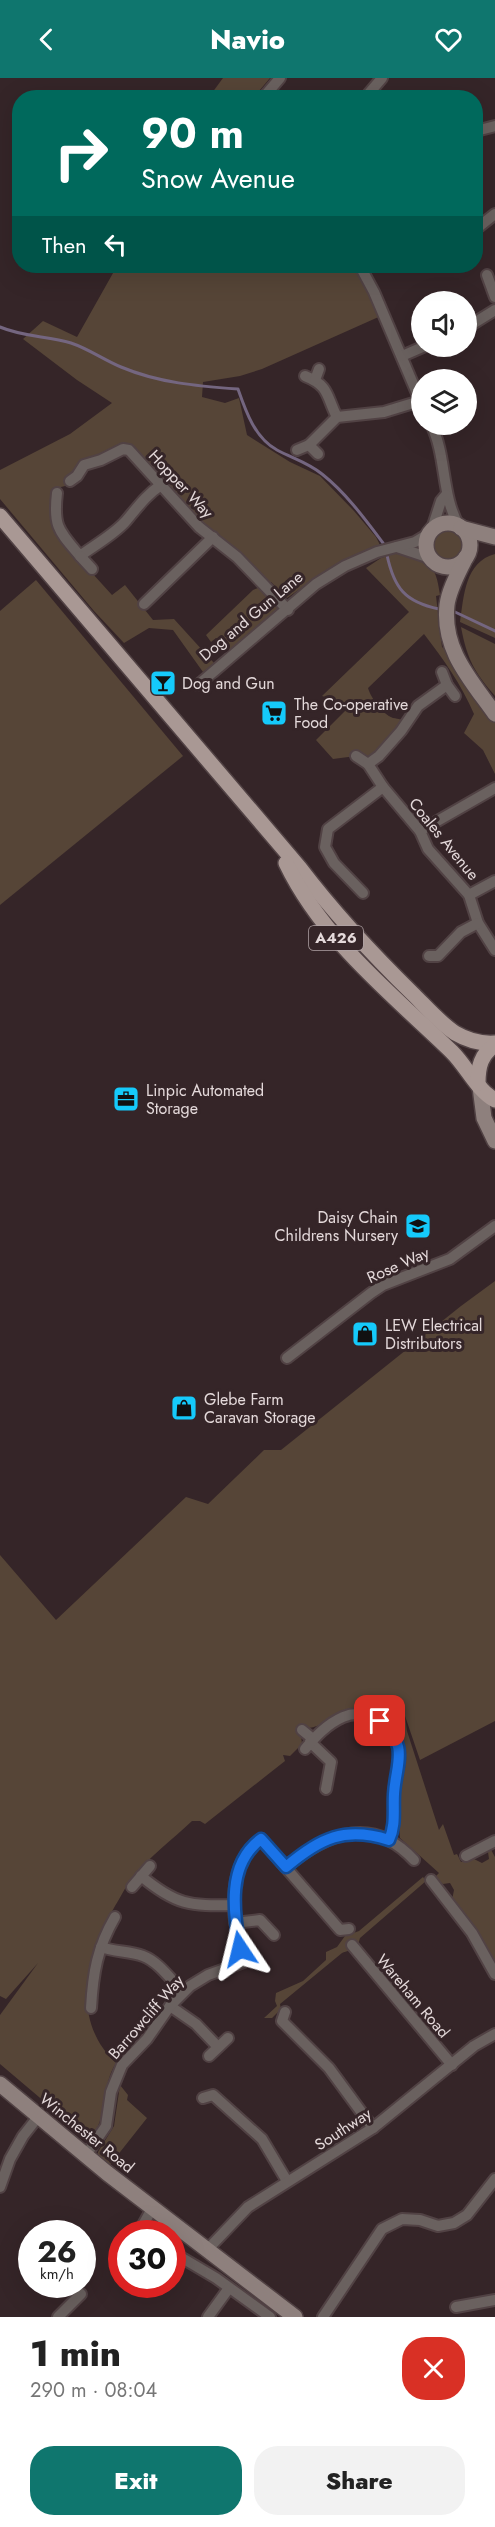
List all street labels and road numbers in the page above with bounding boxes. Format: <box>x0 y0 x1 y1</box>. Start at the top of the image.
street label: Hopper Way <box>143 445 219 524</box>
street label: Dog and Gun Lane <box>194 566 308 666</box>
street label: Coales Avenue <box>403 793 485 885</box>
road number: A426 <box>309 926 363 950</box>
street label: Rose Way <box>363 1241 434 1289</box>
street label: Wareham Road <box>371 1949 455 2043</box>
street label: Barrowcliff Way <box>103 1969 190 2064</box>
street label: Winchester Road <box>35 2088 139 2178</box>
street label: Southway <box>310 2102 377 2156</box>

